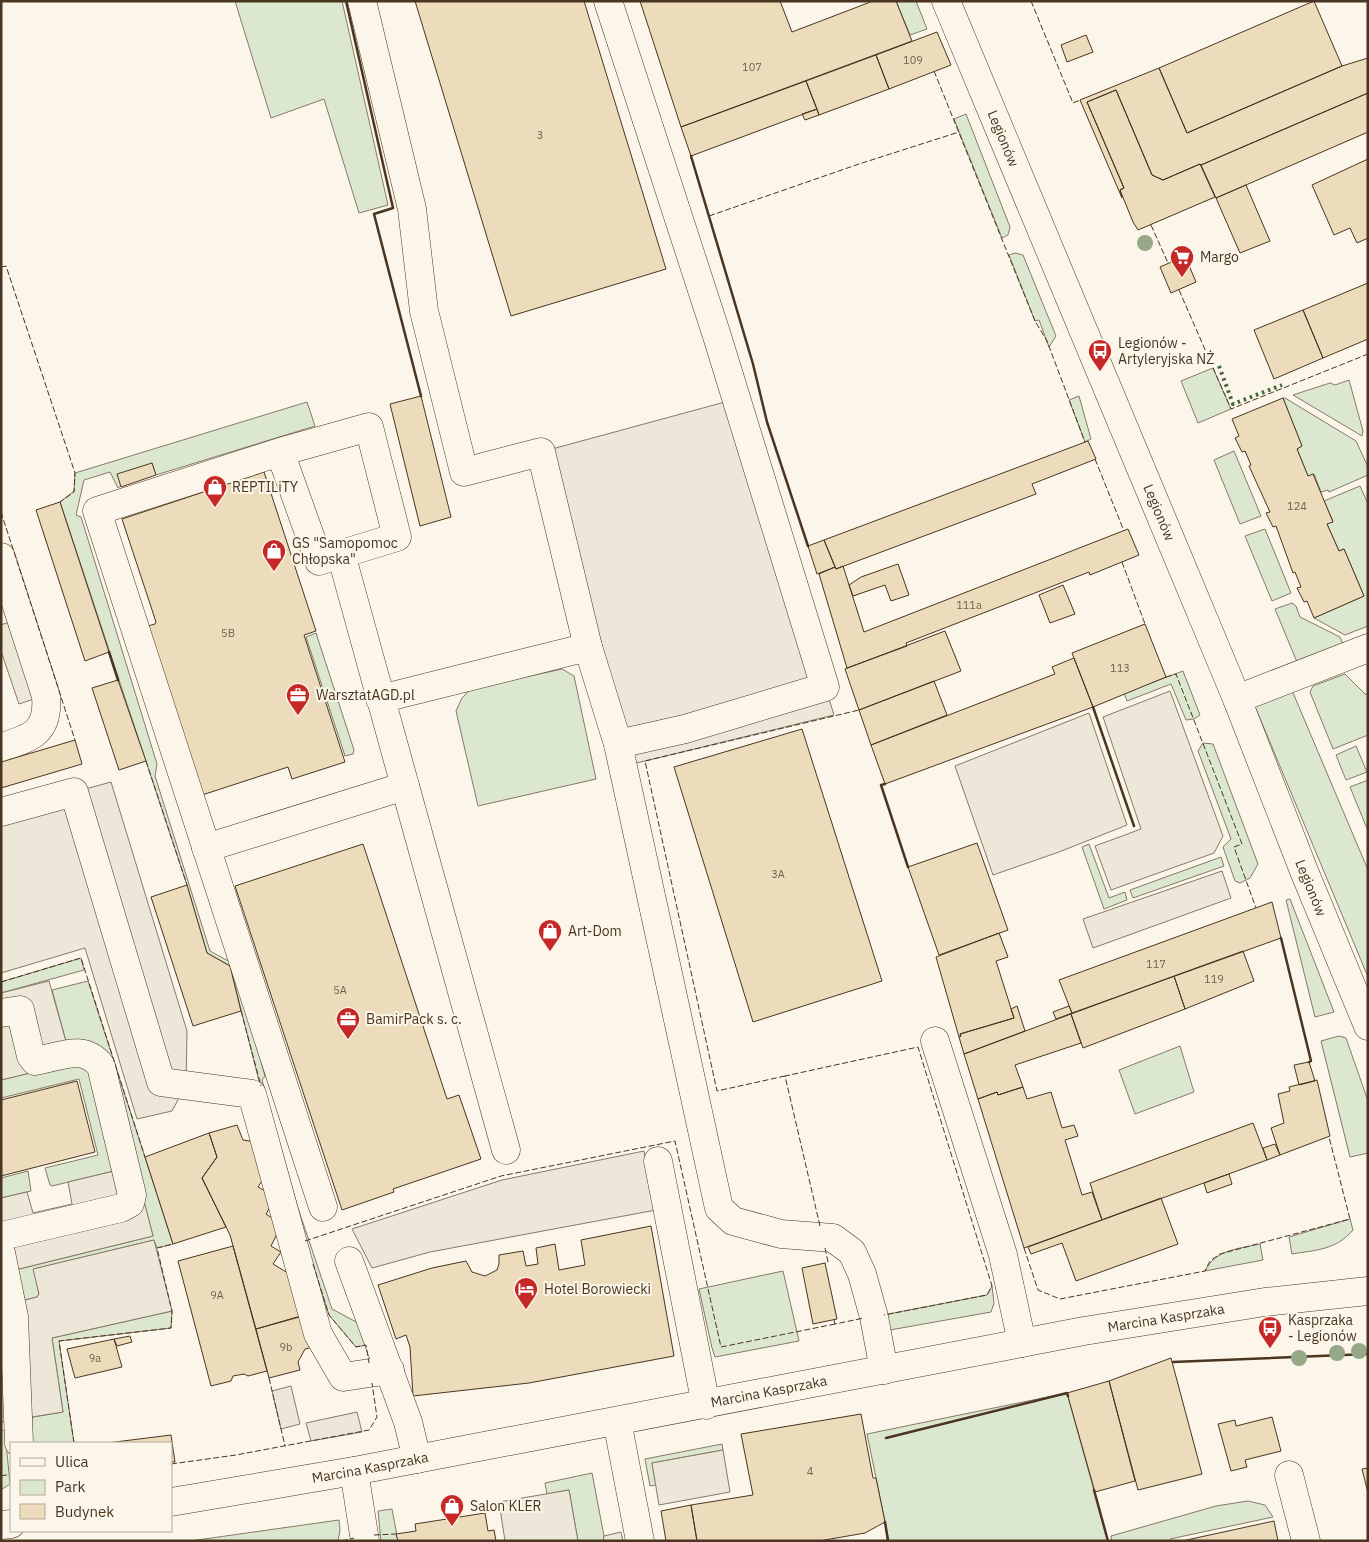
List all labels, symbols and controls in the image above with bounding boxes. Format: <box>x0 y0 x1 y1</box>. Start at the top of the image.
house number: 109 <box>903 53 923 67</box>
house number: 107 <box>742 60 762 74</box>
street label: Legionów <box>984 107 1023 170</box>
house number: 3 <box>537 128 543 142</box>
supermarket icon: Margo <box>1169 244 1195 278</box>
place label: Margo <box>1200 248 1239 266</box>
place label: Legionów - Artyleryjska NŻ <box>1118 334 1214 368</box>
bus stop icon: Legionów - Artyleryjska NŻ <box>1087 338 1113 372</box>
shop icon: REPTILiTY <box>202 474 228 508</box>
place label: REPTILiTY <box>232 478 299 496</box>
street label: Legionów <box>1139 481 1179 544</box>
house number: 124 <box>1287 499 1307 513</box>
place label: GS "Samopomoc Chłopska" <box>292 534 398 568</box>
shop icon: GS "Samopomoc Chłopska" <box>261 538 287 572</box>
house number: 111a <box>956 598 982 612</box>
house number: 5B <box>221 626 235 640</box>
house number: 113 <box>1110 661 1130 675</box>
office icon: WarsztatAGD.pl <box>285 682 311 716</box>
place label: WarsztatAGD.pl <box>316 686 415 704</box>
street label: Legionów <box>1291 857 1331 919</box>
house number: 3A <box>771 867 785 881</box>
shop icon: Art-Dom <box>537 918 563 952</box>
place label: Art-Dom <box>568 922 622 940</box>
house number: 117 <box>1146 957 1166 971</box>
house number: 119 <box>1204 972 1224 986</box>
house number: 5A <box>333 983 347 997</box>
office icon: BamirPack s. c. <box>335 1006 361 1040</box>
place label: BamirPack s. c. <box>366 1010 462 1028</box>
hotel icon: Hotel Borowiecki <box>513 1276 539 1310</box>
place label: Hotel Borowiecki <box>544 1280 651 1298</box>
house number: 9A <box>210 1288 224 1302</box>
street label: Marcina Kasprzaka <box>1106 1300 1226 1336</box>
place label: Kasprzaka - Legionów <box>1288 1311 1357 1345</box>
bus stop icon: Kasprzaka - Legionów <box>1257 1315 1283 1349</box>
house number: 9b <box>280 1340 292 1354</box>
house number: 9a <box>89 1351 101 1365</box>
street label: Marcina Kasprzaka <box>709 1371 829 1411</box>
legend <box>10 1442 172 1532</box>
street label: Marcina Kasprzaka <box>310 1448 430 1487</box>
text: Ulica <box>55 1452 89 1471</box>
house number: 4 <box>807 1464 814 1478</box>
text: Park <box>55 1477 85 1496</box>
shop icon: Salon KLER <box>439 1493 465 1527</box>
place label: Salon KLER <box>470 1497 542 1515</box>
text: Budynek <box>55 1502 114 1521</box>

